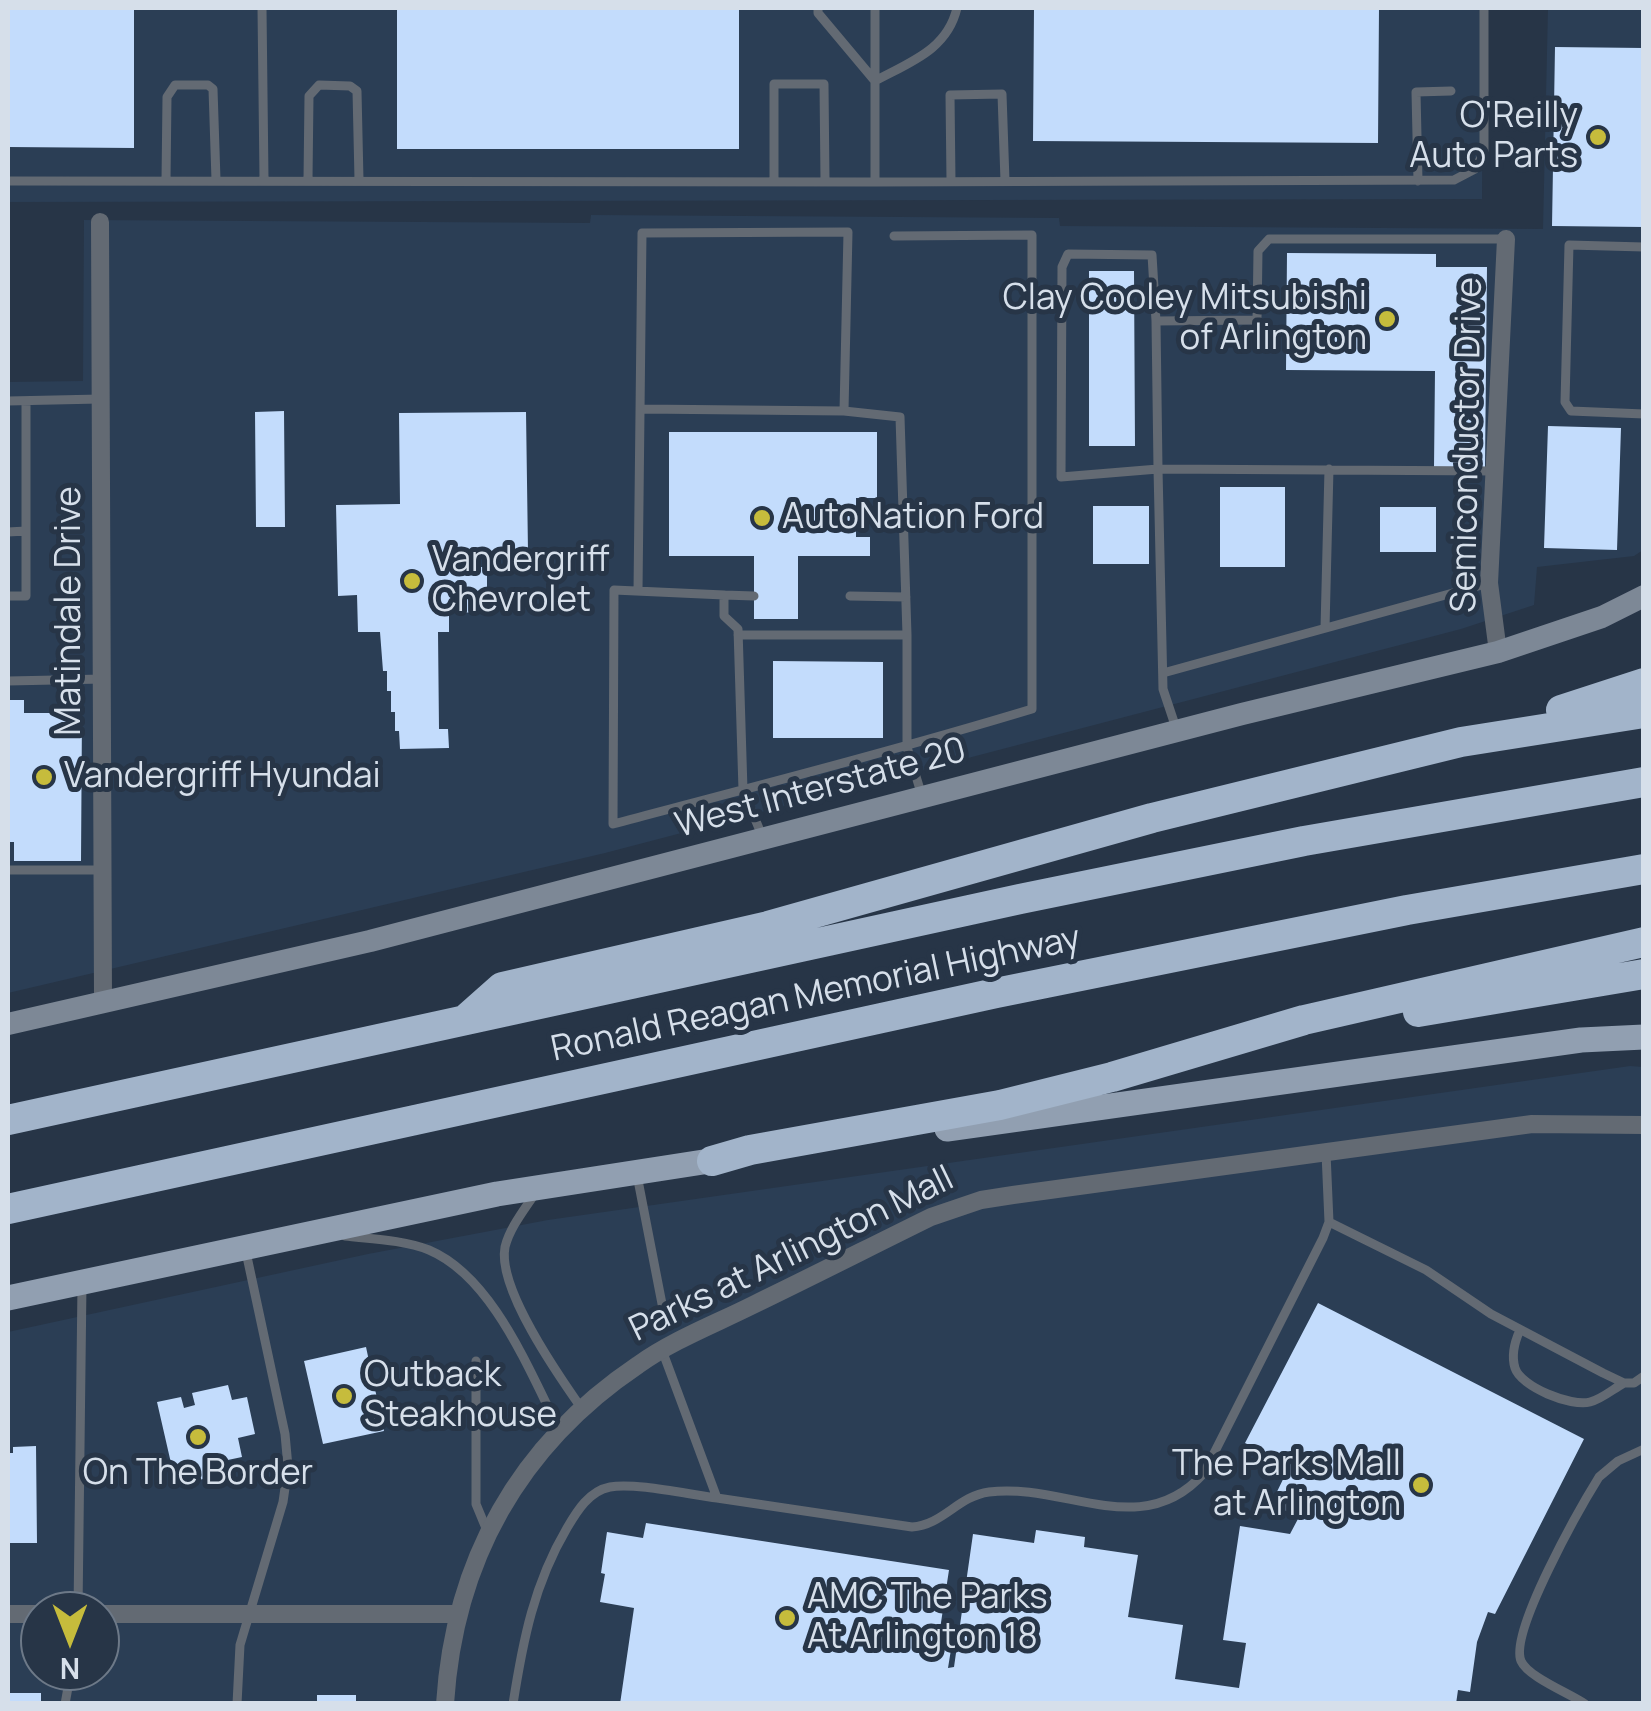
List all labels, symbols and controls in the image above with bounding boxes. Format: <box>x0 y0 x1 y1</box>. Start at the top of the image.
place label: O'Reilly Auto Parts <box>1409 96 1578 178</box>
marker: O'Reilly Auto Parts <box>1587 126 1609 148</box>
street label: Semiconductor Drive <box>1444 277 1492 613</box>
place label: Clay Cooley Mitsubishi of Arlington <box>1003 278 1367 360</box>
marker: Clay Cooley Mitsubishi of Arlington <box>1376 308 1398 330</box>
street label: Matindale Drive <box>49 486 91 736</box>
place label: AutoNation Ford <box>782 497 1044 539</box>
marker: AutoNation Ford <box>751 507 773 529</box>
place label: Vandergriff Chevrolet <box>432 540 609 622</box>
marker: Vandergriff Chevrolet <box>401 570 423 592</box>
street label: West Interstate 20 <box>671 730 971 848</box>
place label: Vandergriff Hyundai <box>64 756 381 798</box>
marker: Vandergriff Hyundai <box>33 766 55 788</box>
street label: Ronald Reagan Memorial Highway <box>548 918 1084 1072</box>
street label: Parks at Arlington Mall <box>623 1158 961 1352</box>
place label: Outback Steakhouse <box>364 1355 557 1437</box>
marker: Outback Steakhouse <box>333 1385 355 1407</box>
marker: On The Border <box>187 1426 209 1448</box>
place label: The Parks Mall at Arlington <box>1172 1444 1401 1526</box>
place label: On The Border <box>83 1453 313 1495</box>
marker: The Parks Mall at Arlington <box>1410 1474 1432 1496</box>
place label: AMC The Parks At Arlington 18 <box>807 1577 1048 1659</box>
north arrow <box>20 1591 120 1691</box>
marker: AMC The Parks At Arlington 18 <box>776 1607 798 1629</box>
text: N <box>60 1650 80 1688</box>

